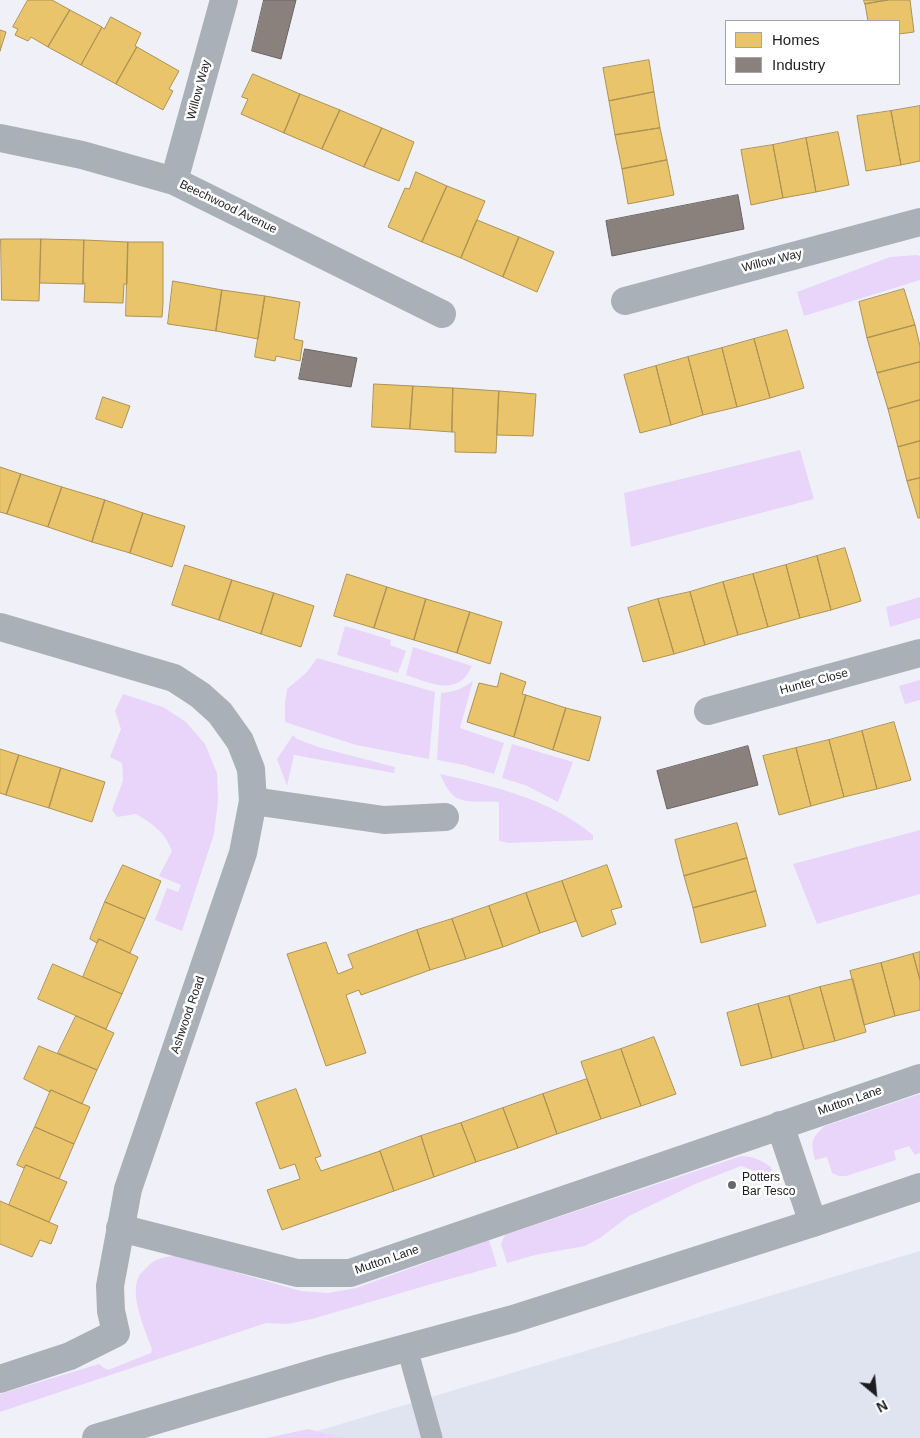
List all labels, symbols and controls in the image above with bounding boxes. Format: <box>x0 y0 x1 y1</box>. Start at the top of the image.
legend <box>725 20 900 85</box>
text: Homes <box>772 31 820 48</box>
text: Industry <box>772 56 825 73</box>
street label: Willow Way <box>184 58 214 122</box>
street label: Beechwood Avenue <box>177 177 279 237</box>
street label: Willow Way <box>740 247 804 275</box>
street label: Hunter Close <box>778 666 850 698</box>
street label: Ashwood Road <box>168 974 208 1056</box>
street label: Mutton Lane <box>816 1083 884 1119</box>
place label: Potters Bar Tesco <box>742 1171 795 1199</box>
marker: Potters Bar Tesco <box>726 1179 738 1191</box>
street label: Mutton Lane <box>353 1242 421 1278</box>
north arrow <box>850 1368 900 1418</box>
text: N <box>874 1397 890 1416</box>

